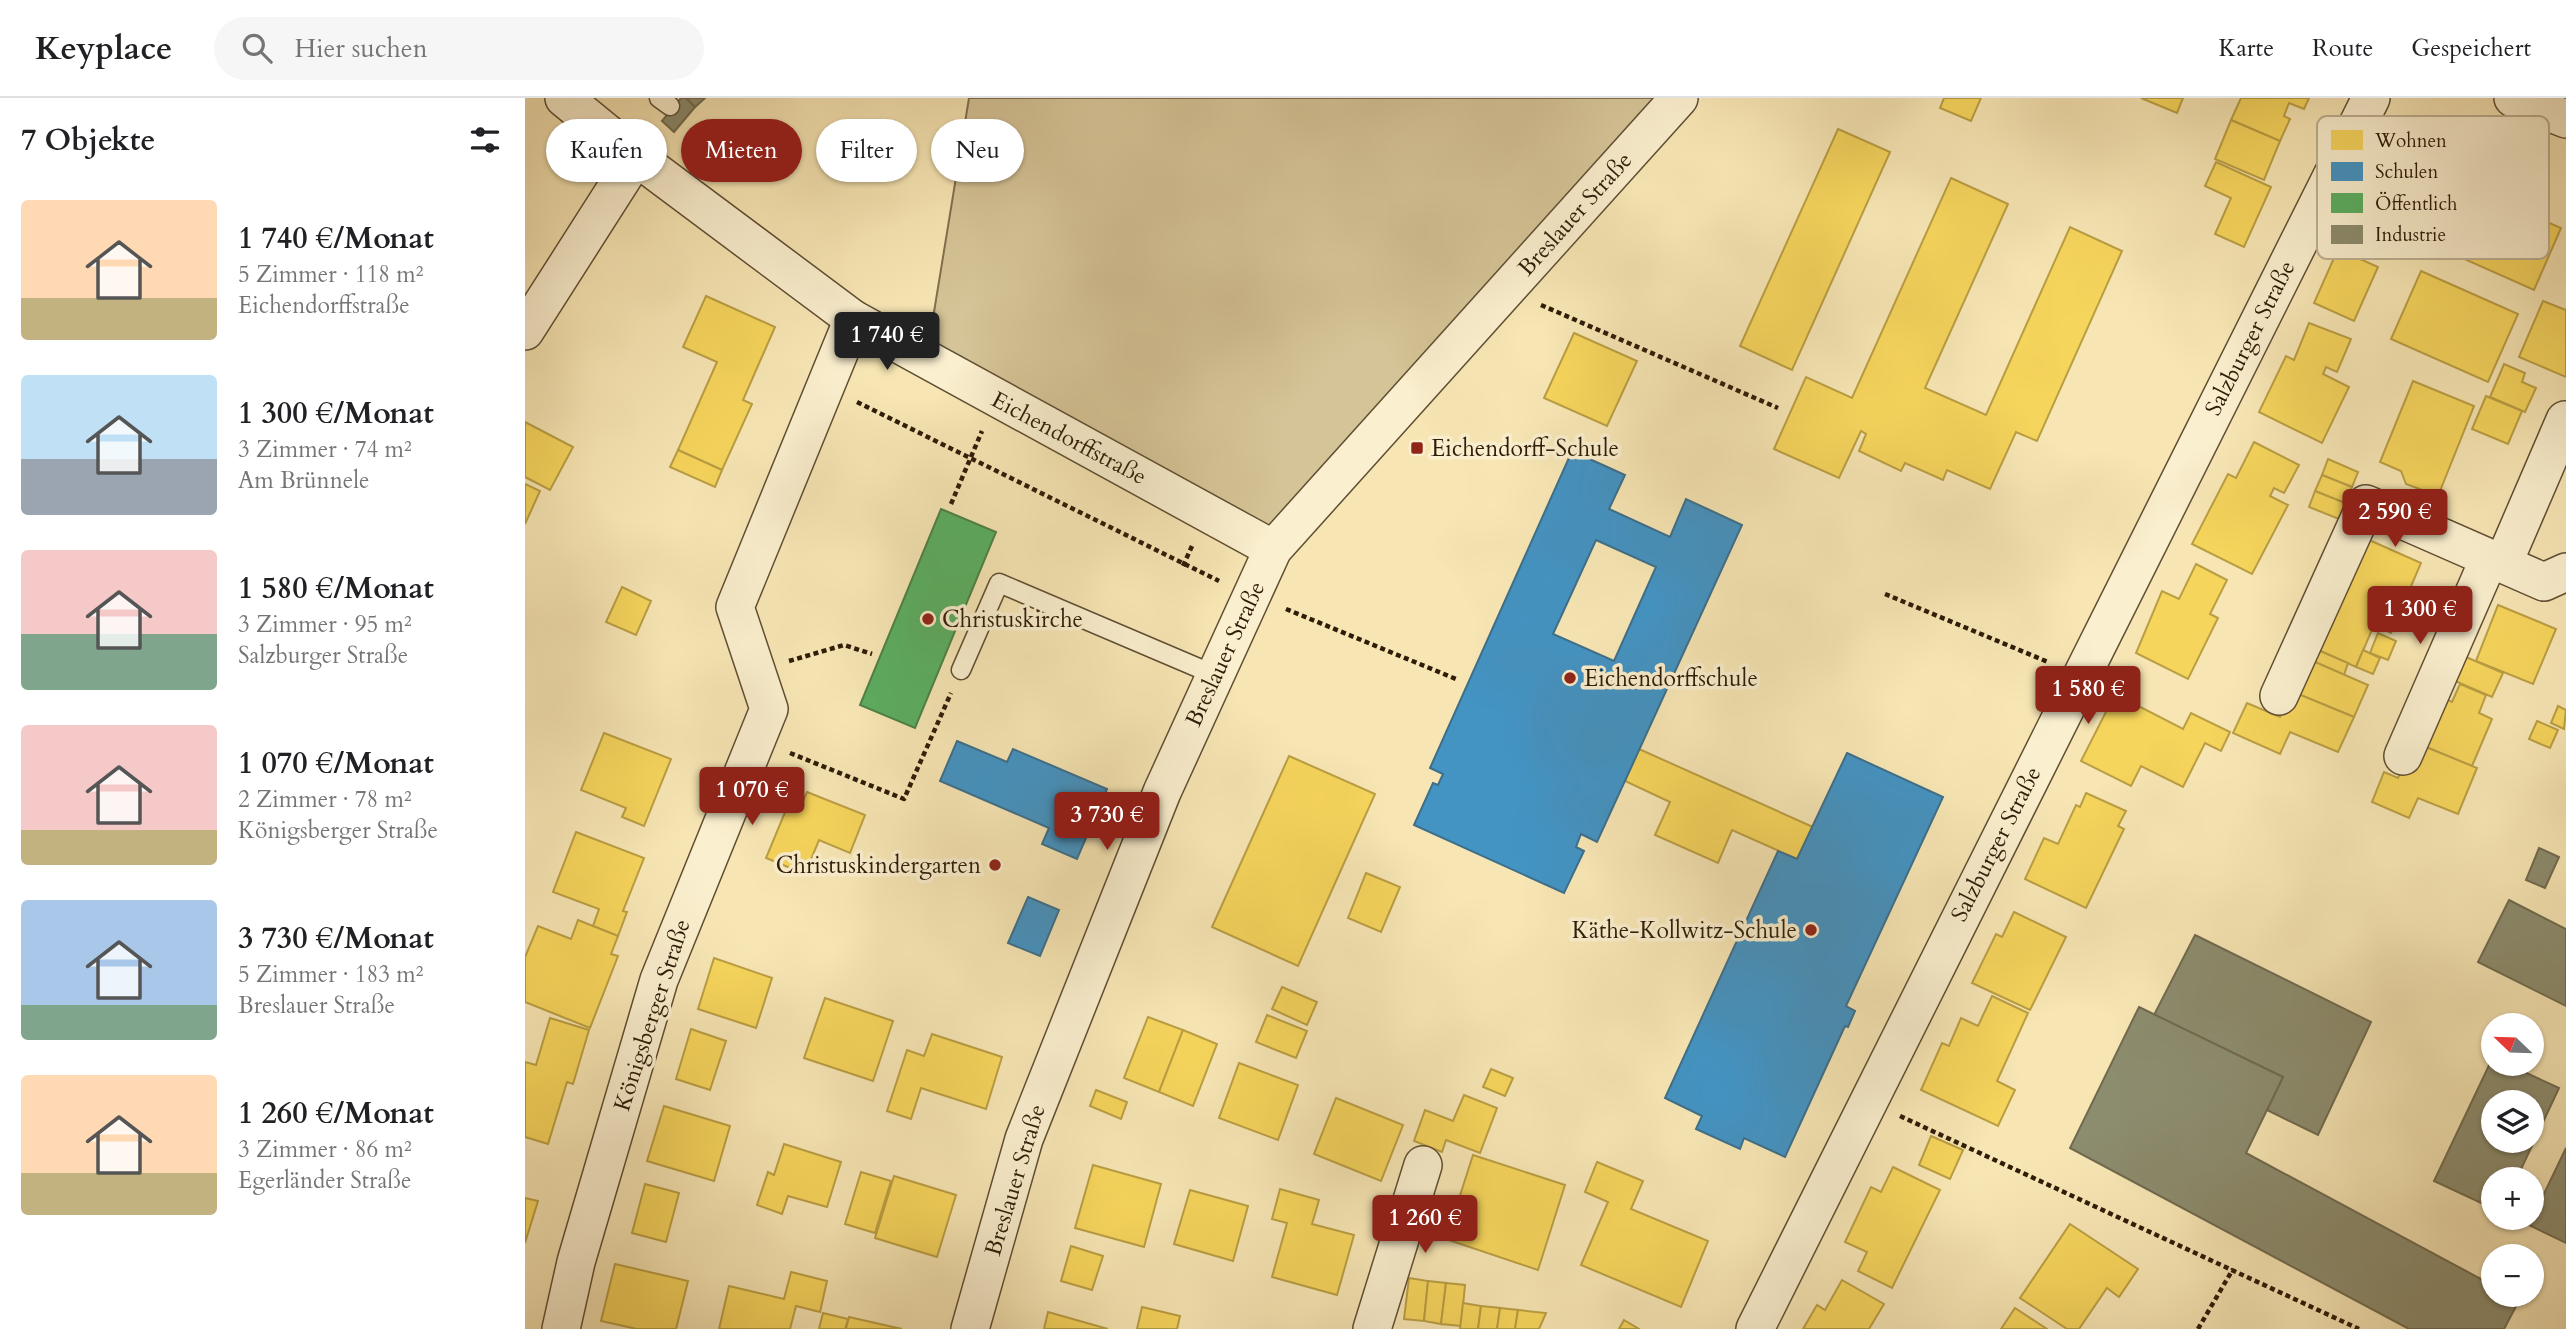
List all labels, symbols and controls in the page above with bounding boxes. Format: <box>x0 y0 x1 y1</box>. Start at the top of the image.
search box <box>214 17 704 80</box>
text: Keyplace <box>35 26 172 71</box>
icon: search <box>238 29 276 67</box>
text: Hier suchen <box>294 31 427 66</box>
text: Karte <box>2219 32 2274 65</box>
text: Route <box>2312 32 2373 65</box>
text: Gespeichert <box>2411 32 2531 65</box>
legend <box>2317 116 2549 259</box>
chip: Kaufen <box>546 119 667 182</box>
chip: Mieten <box>681 119 802 182</box>
chip: Filter <box>816 119 917 182</box>
chip: Neu <box>931 119 1024 182</box>
text: 7 Objekte <box>21 120 155 161</box>
icon: filters <box>466 121 504 159</box>
text: Wohnen <box>2374 128 2447 154</box>
street label: Breslauer Straße <box>1511 145 1639 283</box>
text: Schulen <box>2375 159 2439 185</box>
text: Öffentlich <box>2375 191 2458 217</box>
text: 1 740 €/Monat <box>238 218 434 259</box>
text: Industrie <box>2375 222 2446 248</box>
icon: home <box>77 228 161 312</box>
street label: Salzburger Straße <box>2198 255 2302 421</box>
text: 5 Zimmer · 118 m² <box>238 259 423 290</box>
text: Eichendorffstraße <box>238 290 410 321</box>
pin: 1 740 € <box>822 313 952 372</box>
text: 1 740 € <box>850 319 924 350</box>
street label: Eichendorffstraße <box>986 384 1152 492</box>
text: 1 300 €/Monat <box>238 393 434 434</box>
icon: home <box>77 403 161 487</box>
place label: Eichendorff-Schule <box>1431 433 1619 464</box>
text: 3 Zimmer · 74 m² <box>238 434 412 465</box>
marker: Eichendorff-Schule <box>1409 440 1425 456</box>
text: Am Brünnele <box>238 465 370 496</box>
pin: 2 590 € <box>2330 490 2460 549</box>
text: 2 590 € <box>2358 496 2432 527</box>
text: 1 580 €/Monat <box>238 568 434 609</box>
street label: Breslauer Straße <box>1178 576 1272 732</box>
icon: home <box>77 578 161 662</box>
pin: 1 300 € <box>2355 587 2485 646</box>
text: 1 300 € <box>2383 593 2457 624</box>
place label: Christuskirche <box>942 604 1083 635</box>
text: 3 Zimmer · 95 m² <box>238 609 412 640</box>
marker: Christuskirche <box>920 611 936 627</box>
text: Salzburger Straße <box>238 640 408 671</box>
place label: Eichendorffschule <box>1584 663 1758 694</box>
pin: 1 580 € <box>2023 666 2153 726</box>
marker: Eichendorffschule <box>1562 670 1578 686</box>
text: 1 580 € <box>2051 673 2125 704</box>
text: 1 070 €/Monat <box>238 743 434 784</box>
icon: home <box>77 753 161 837</box>
street label: Salzburger Straße <box>1944 761 2048 927</box>
pin: 1 070 € <box>687 768 817 827</box>
text: 1 070 € <box>715 774 789 805</box>
text: 2 Zimmer · 78 m² <box>238 784 412 815</box>
pin: 3 730 € <box>1042 792 1172 852</box>
text: 3 730 € <box>1070 799 1144 830</box>
text: Königsberger Straße <box>238 815 438 846</box>
place label: Christuskindergarten <box>776 850 981 881</box>
marker: Christuskindergarten <box>987 857 1003 873</box>
street label: Königsberger Straße <box>606 915 698 1115</box>
place label: Käthe-Kollwitz-Schule <box>1572 915 1797 946</box>
text: 3 730 €/Monat <box>238 918 434 959</box>
marker: Käthe-Kollwitz-Schule <box>1803 922 1819 938</box>
icon: home <box>77 928 161 1012</box>
text: 5 Zimmer · 183 m² <box>238 959 423 990</box>
text: Breslauer Straße <box>238 990 395 1021</box>
north arrow <box>2481 1013 2545 1076</box>
map controls <box>2481 1013 2544 1307</box>
button: layers <box>2481 1090 2544 1153</box>
text: 1 260 €/Monat <box>238 1093 434 1134</box>
street label: Breslauer Straße <box>977 1100 1053 1260</box>
icon: home <box>77 1103 161 1187</box>
text: 3 Zimmer · 86 m² <box>238 1134 412 1165</box>
text: Egerländer Straße <box>238 1165 412 1196</box>
button: + <box>2481 1167 2544 1230</box>
pin: 1 260 € <box>1360 1196 1490 1255</box>
text: 1 260 € <box>1388 1202 1462 1233</box>
button: − <box>2481 1244 2544 1307</box>

